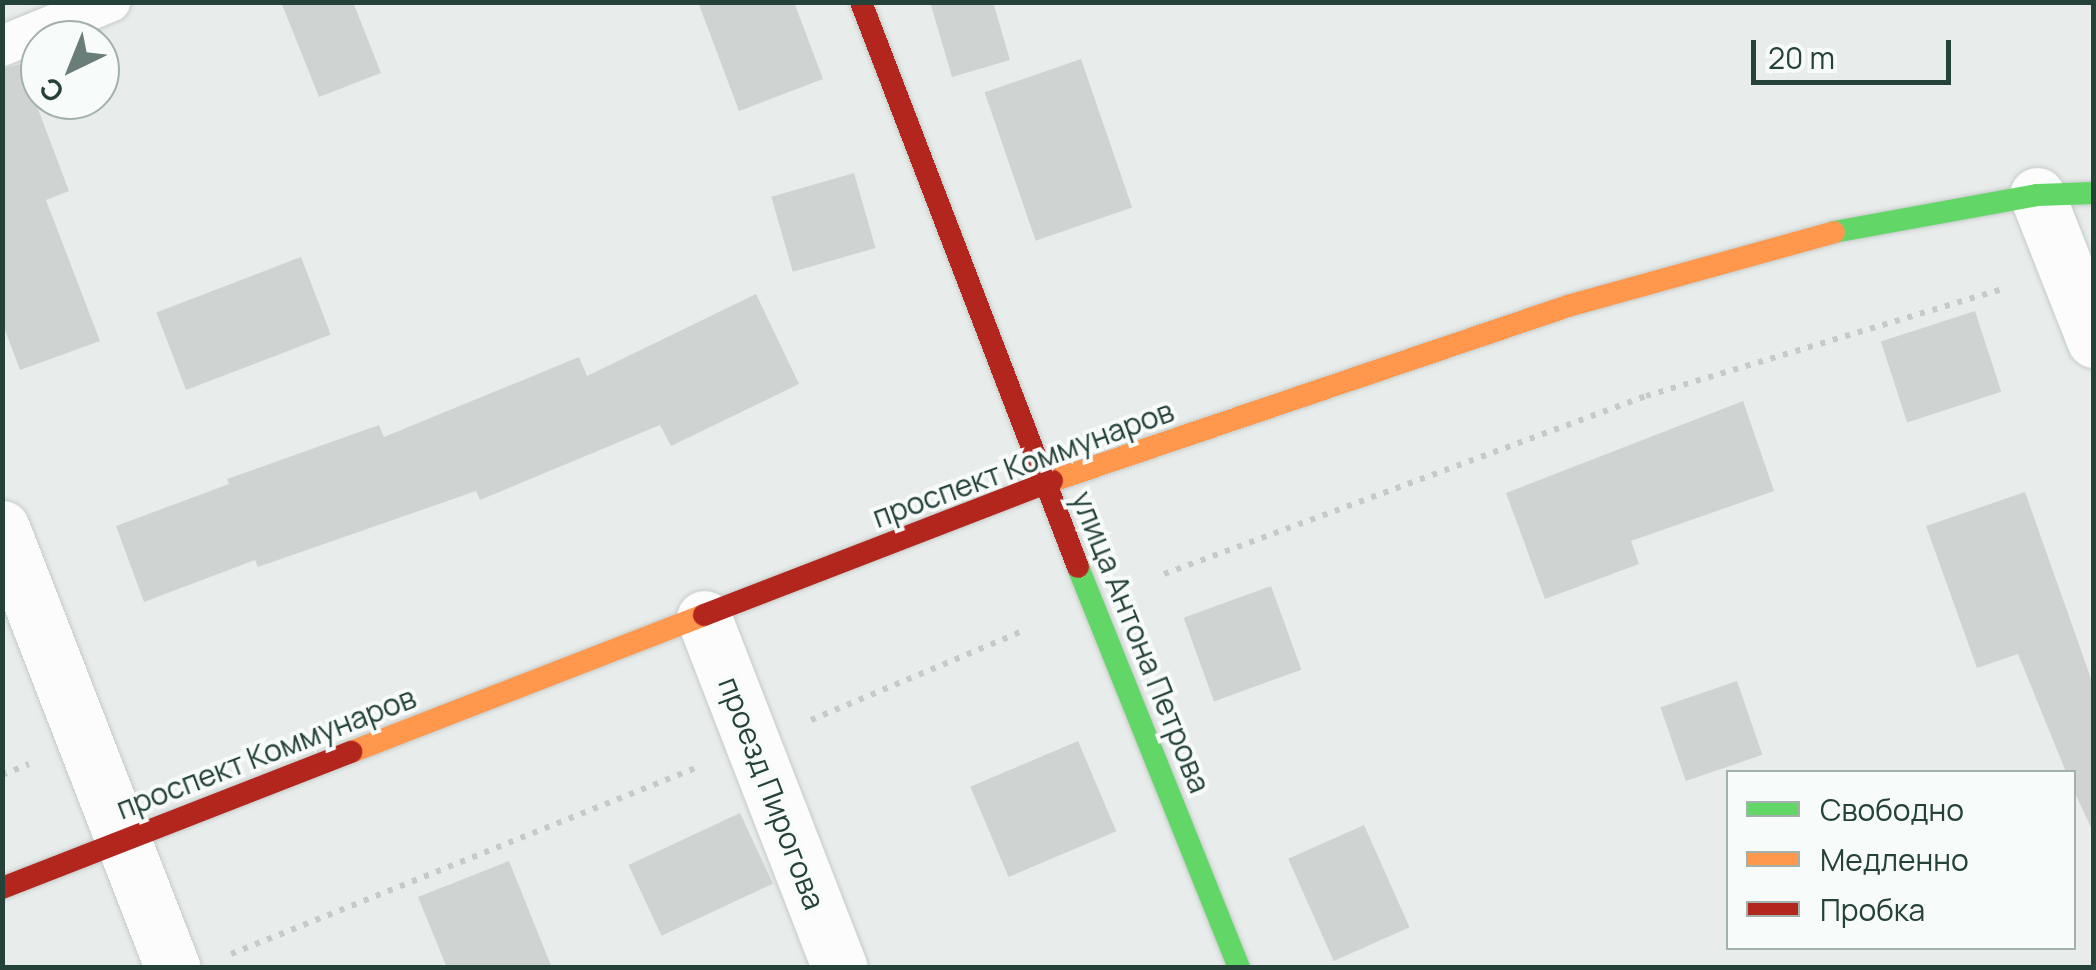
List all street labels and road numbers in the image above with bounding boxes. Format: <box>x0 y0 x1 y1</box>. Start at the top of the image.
street label: проспект Коммунаров <box>868 393 1178 535</box>
street label: улица Антона Петрова <box>1064 486 1218 798</box>
street label: проезд Пирогова <box>711 672 833 914</box>
street label: проспект Коммунаров <box>111 679 421 827</box>

